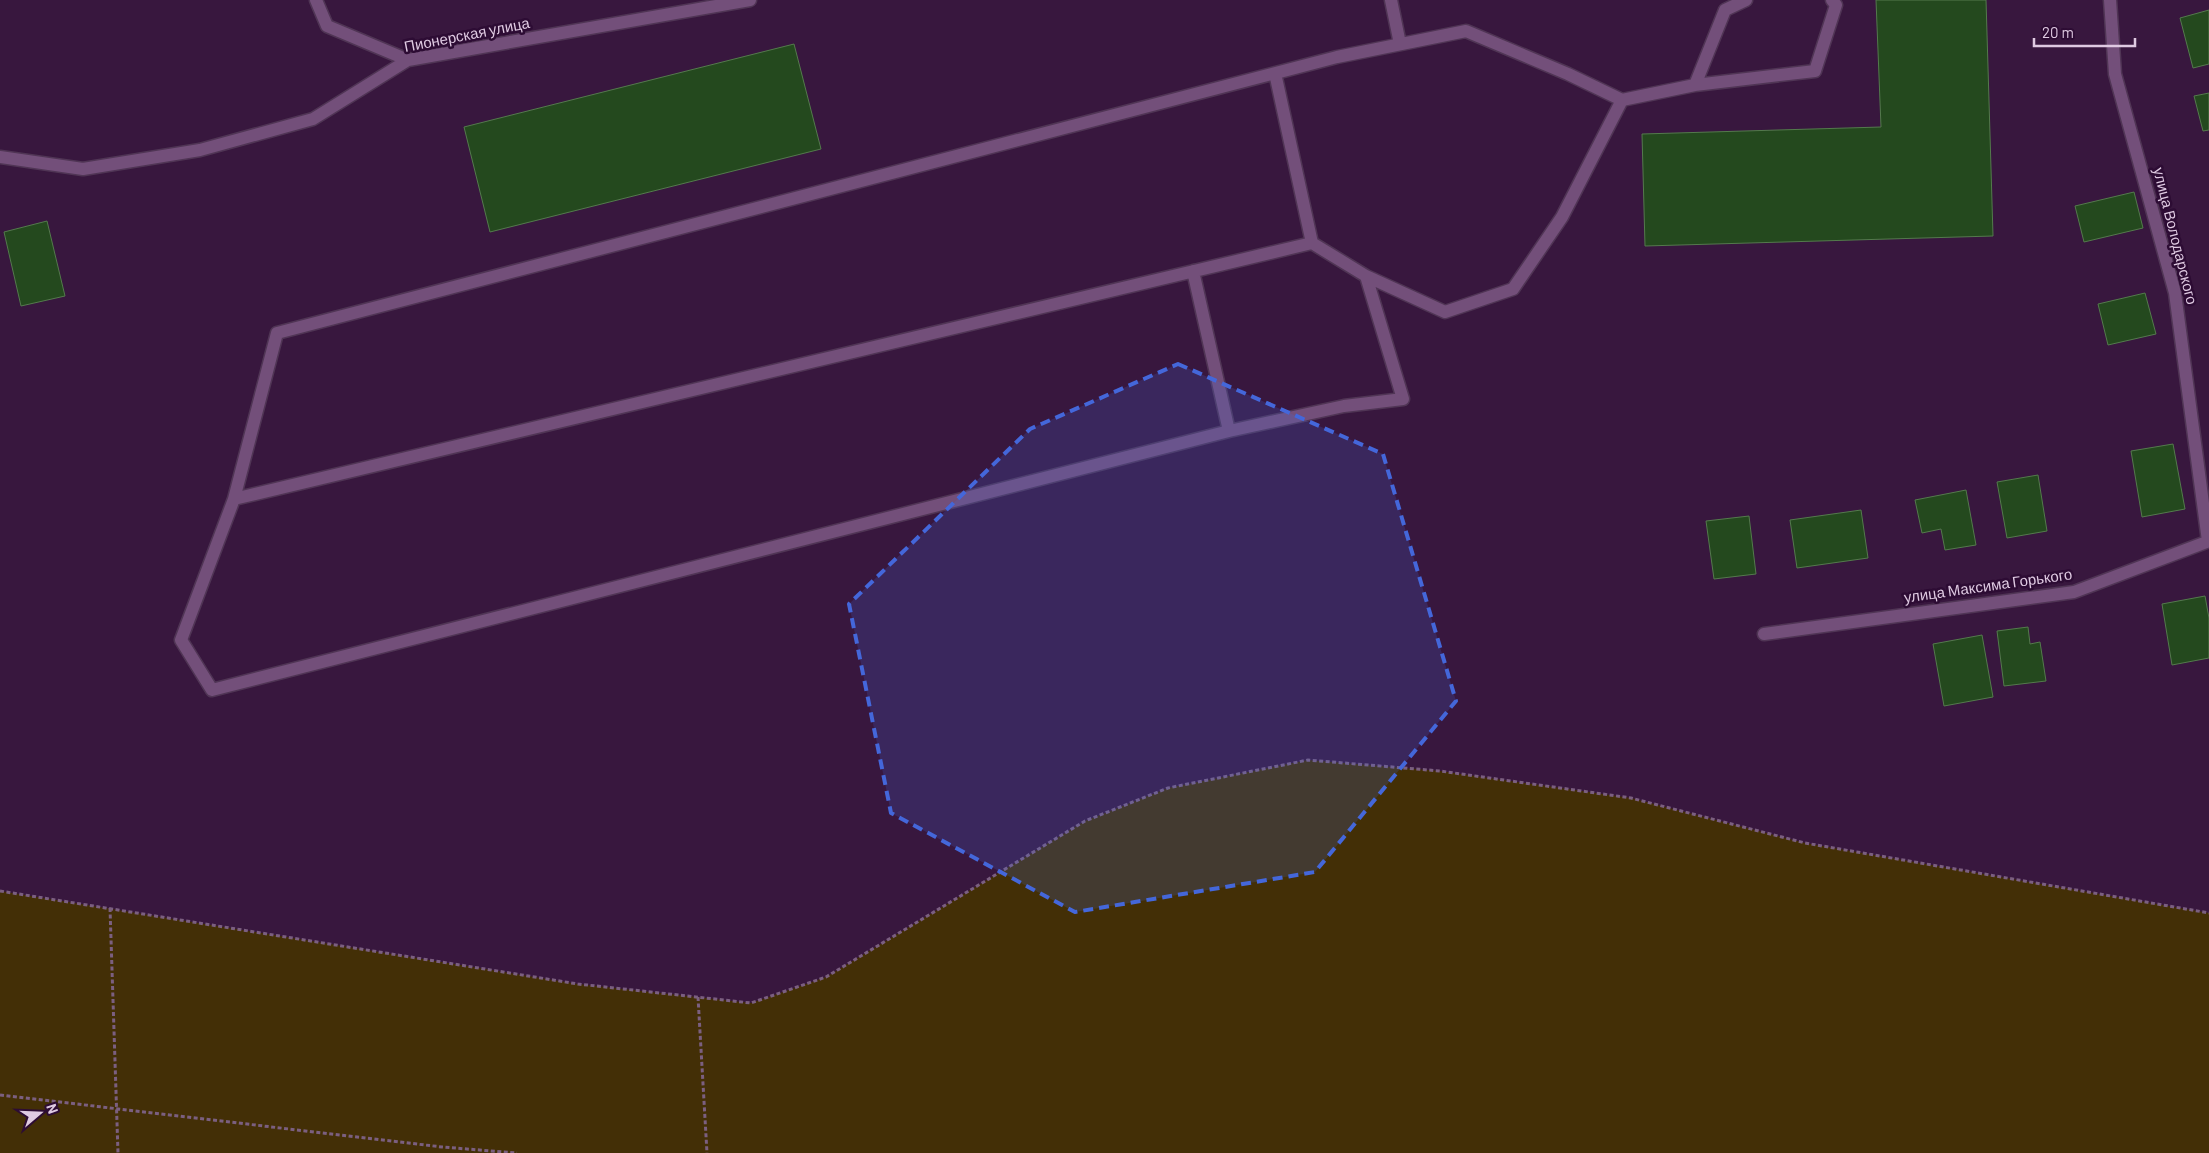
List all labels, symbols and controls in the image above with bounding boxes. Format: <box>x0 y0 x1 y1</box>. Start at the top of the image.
street label: Пионерская улица <box>402 13 532 55</box>
scale bar <box>2034 15 2135 47</box>
text: 20 m <box>2042 23 2074 41</box>
street label: улица Володарского <box>2150 165 2202 306</box>
street label: улица Максима Горького <box>1903 564 2073 606</box>
north arrow <box>15 1088 65 1138</box>
text: N <box>43 1101 62 1116</box>

